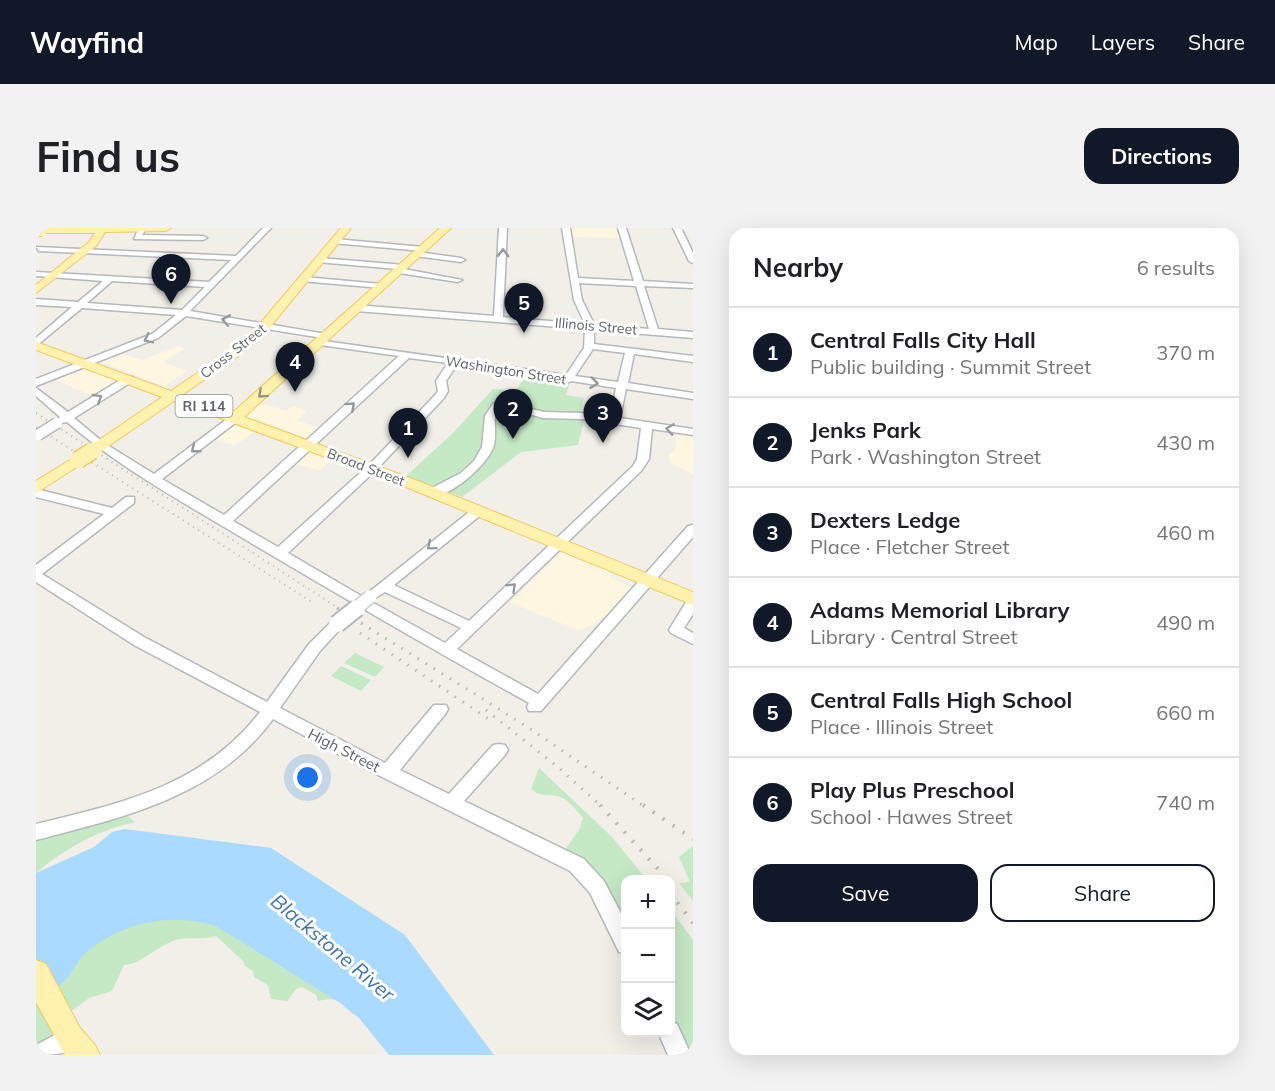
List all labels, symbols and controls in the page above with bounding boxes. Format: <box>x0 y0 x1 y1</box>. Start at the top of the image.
text: Wayfind <box>30 25 144 60</box>
text: Map <box>1015 29 1058 55</box>
text: Layers <box>1091 29 1155 55</box>
text: Share <box>1188 29 1245 55</box>
button: Directions <box>1084 128 1239 184</box>
text: Find us <box>36 130 180 183</box>
one-way arrow <box>496 248 509 257</box>
text: Nearby <box>753 251 843 284</box>
pin: 6 <box>152 254 190 304</box>
text: 6 results <box>1137 255 1215 280</box>
pin: 5 <box>504 284 544 333</box>
street label: Illinois Street <box>554 313 638 339</box>
one-way arrow <box>222 314 232 327</box>
street label: Cross Street <box>196 320 270 382</box>
text: Central Falls City Hall <box>810 326 1036 354</box>
one-way arrow <box>143 331 154 343</box>
text: 1 <box>767 340 779 365</box>
text: 370 m <box>1156 340 1215 365</box>
pin: 4 <box>276 342 314 392</box>
street label: Washington Street <box>444 352 568 388</box>
text: Public building · Summit Street <box>810 354 1091 379</box>
one-way arrow <box>589 376 598 389</box>
one-way arrow <box>258 387 269 398</box>
pin: 2 <box>494 390 532 439</box>
one-way arrow <box>92 393 102 405</box>
pin: 3 <box>584 394 622 443</box>
road number: RI 114 <box>176 395 232 417</box>
one-way arrow <box>345 402 355 413</box>
pin: 1 <box>388 408 428 458</box>
text: Jenks Park <box>810 416 921 444</box>
one-way arrow <box>666 423 675 435</box>
text: 2 <box>767 430 779 455</box>
text: 430 m <box>1156 430 1215 455</box>
one-way arrow <box>191 442 202 453</box>
street label: Broad Street <box>325 444 407 490</box>
text: Park · Washington Street <box>810 444 1041 469</box>
text: Dexters Ledge <box>810 506 960 534</box>
text: 3 <box>767 520 779 545</box>
text: 460 m <box>1156 520 1215 545</box>
text: Place · Fletcher Street <box>810 534 1009 559</box>
one-way arrow <box>427 539 438 550</box>
one-way arrow <box>505 583 516 594</box>
text: Adams Memorial Library <box>810 596 1069 624</box>
text: 4 <box>767 610 779 635</box>
text: 490 m <box>1156 610 1215 635</box>
text: Library · Central Street <box>810 624 1017 649</box>
text: Central Falls High School <box>810 686 1072 714</box>
text: 5 <box>767 700 779 725</box>
text: 660 m <box>1156 700 1215 725</box>
text: Place · Illinois Street <box>810 714 993 739</box>
street label: High Street <box>305 724 383 776</box>
your location <box>293 763 322 792</box>
text: Play Plus Preschool <box>810 776 1015 804</box>
text: 6 <box>767 790 779 815</box>
text: 740 m <box>1156 790 1215 815</box>
text: School · Hawes Street <box>810 804 1013 829</box>
button: Save <box>753 864 978 922</box>
button: Share <box>990 864 1215 922</box>
map controls <box>621 875 675 1037</box>
button: + <box>621 875 675 929</box>
water label: Blackstone River <box>266 888 400 1006</box>
button: − <box>621 929 675 983</box>
button: layers <box>621 983 675 1037</box>

